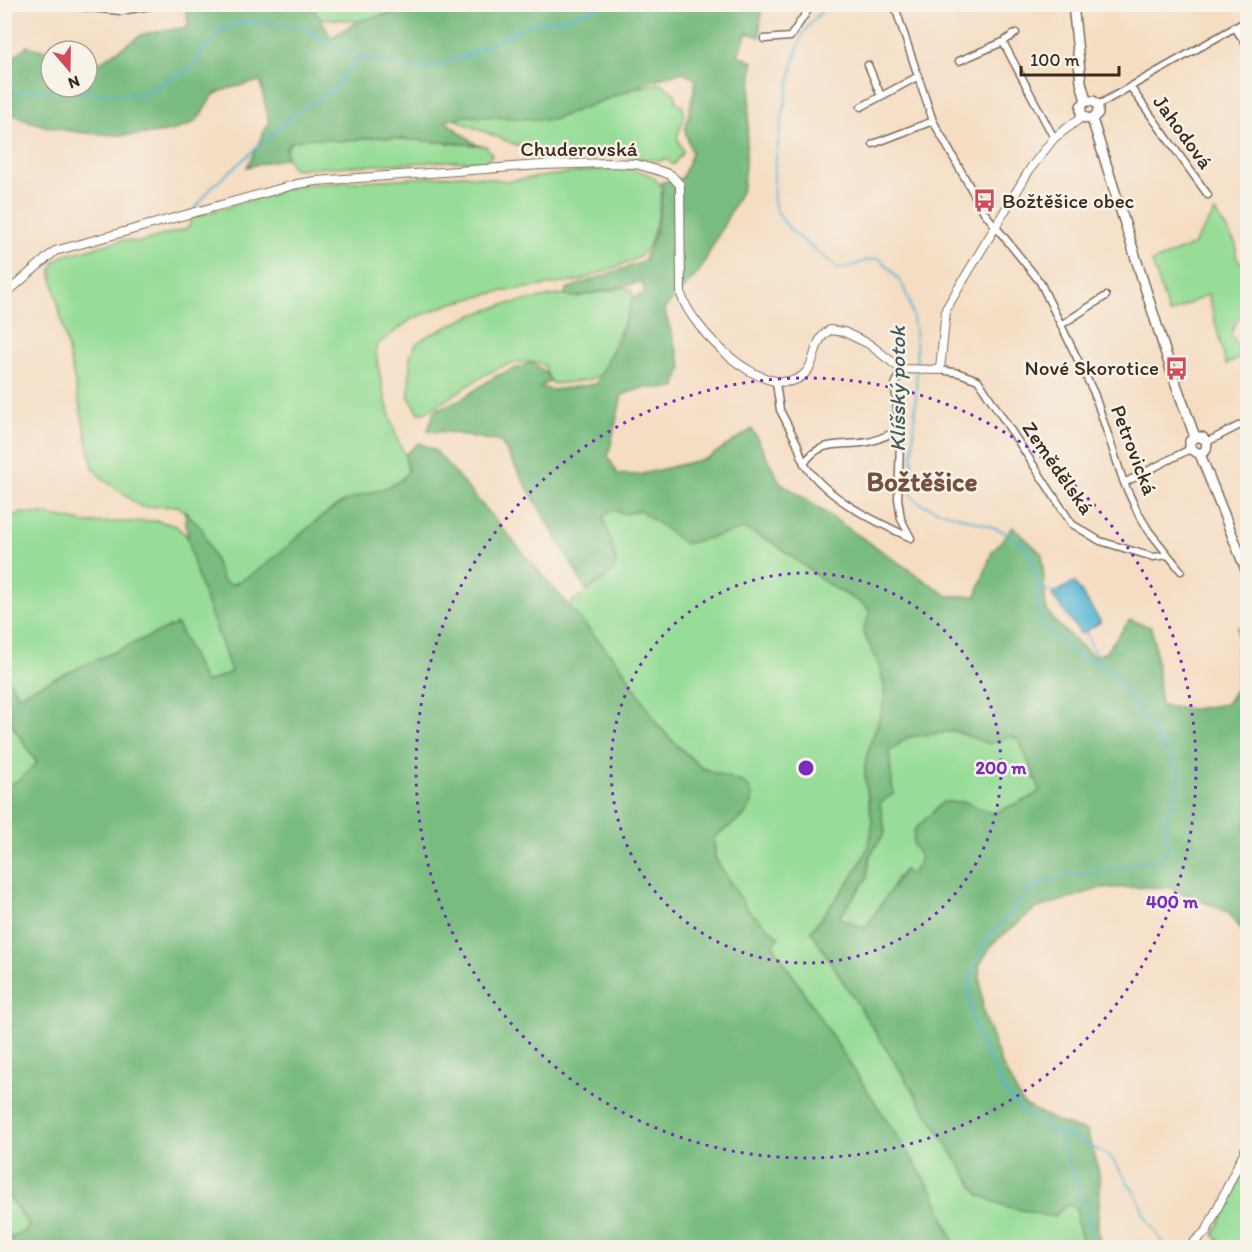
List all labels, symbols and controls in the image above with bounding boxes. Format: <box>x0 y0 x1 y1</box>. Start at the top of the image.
north arrow <box>39 39 99 99</box>
scale bar <box>1021 39 1118 77</box>
text: 100 m <box>1030 49 1080 71</box>
text: N <box>66 72 82 93</box>
street label: Jahodová <box>1148 90 1219 174</box>
street label: Chuderovská <box>520 136 638 161</box>
bus stop icon: Božtěšice obec <box>971 188 997 214</box>
place label: Božtěšice obec <box>1002 188 1135 213</box>
water label: Klíšský potok <box>884 324 911 452</box>
place label: Nové Skorotice <box>1025 355 1159 380</box>
bus stop icon: Nové Skorotice <box>1164 355 1190 381</box>
street label: Petrovická <box>1106 401 1163 498</box>
street label: Zemědělská <box>1017 416 1100 519</box>
district label: Božtěšice <box>867 465 977 498</box>
text: 200 m <box>976 757 1027 779</box>
centre of rings <box>796 758 816 778</box>
text: 400 m <box>1146 891 1199 913</box>

